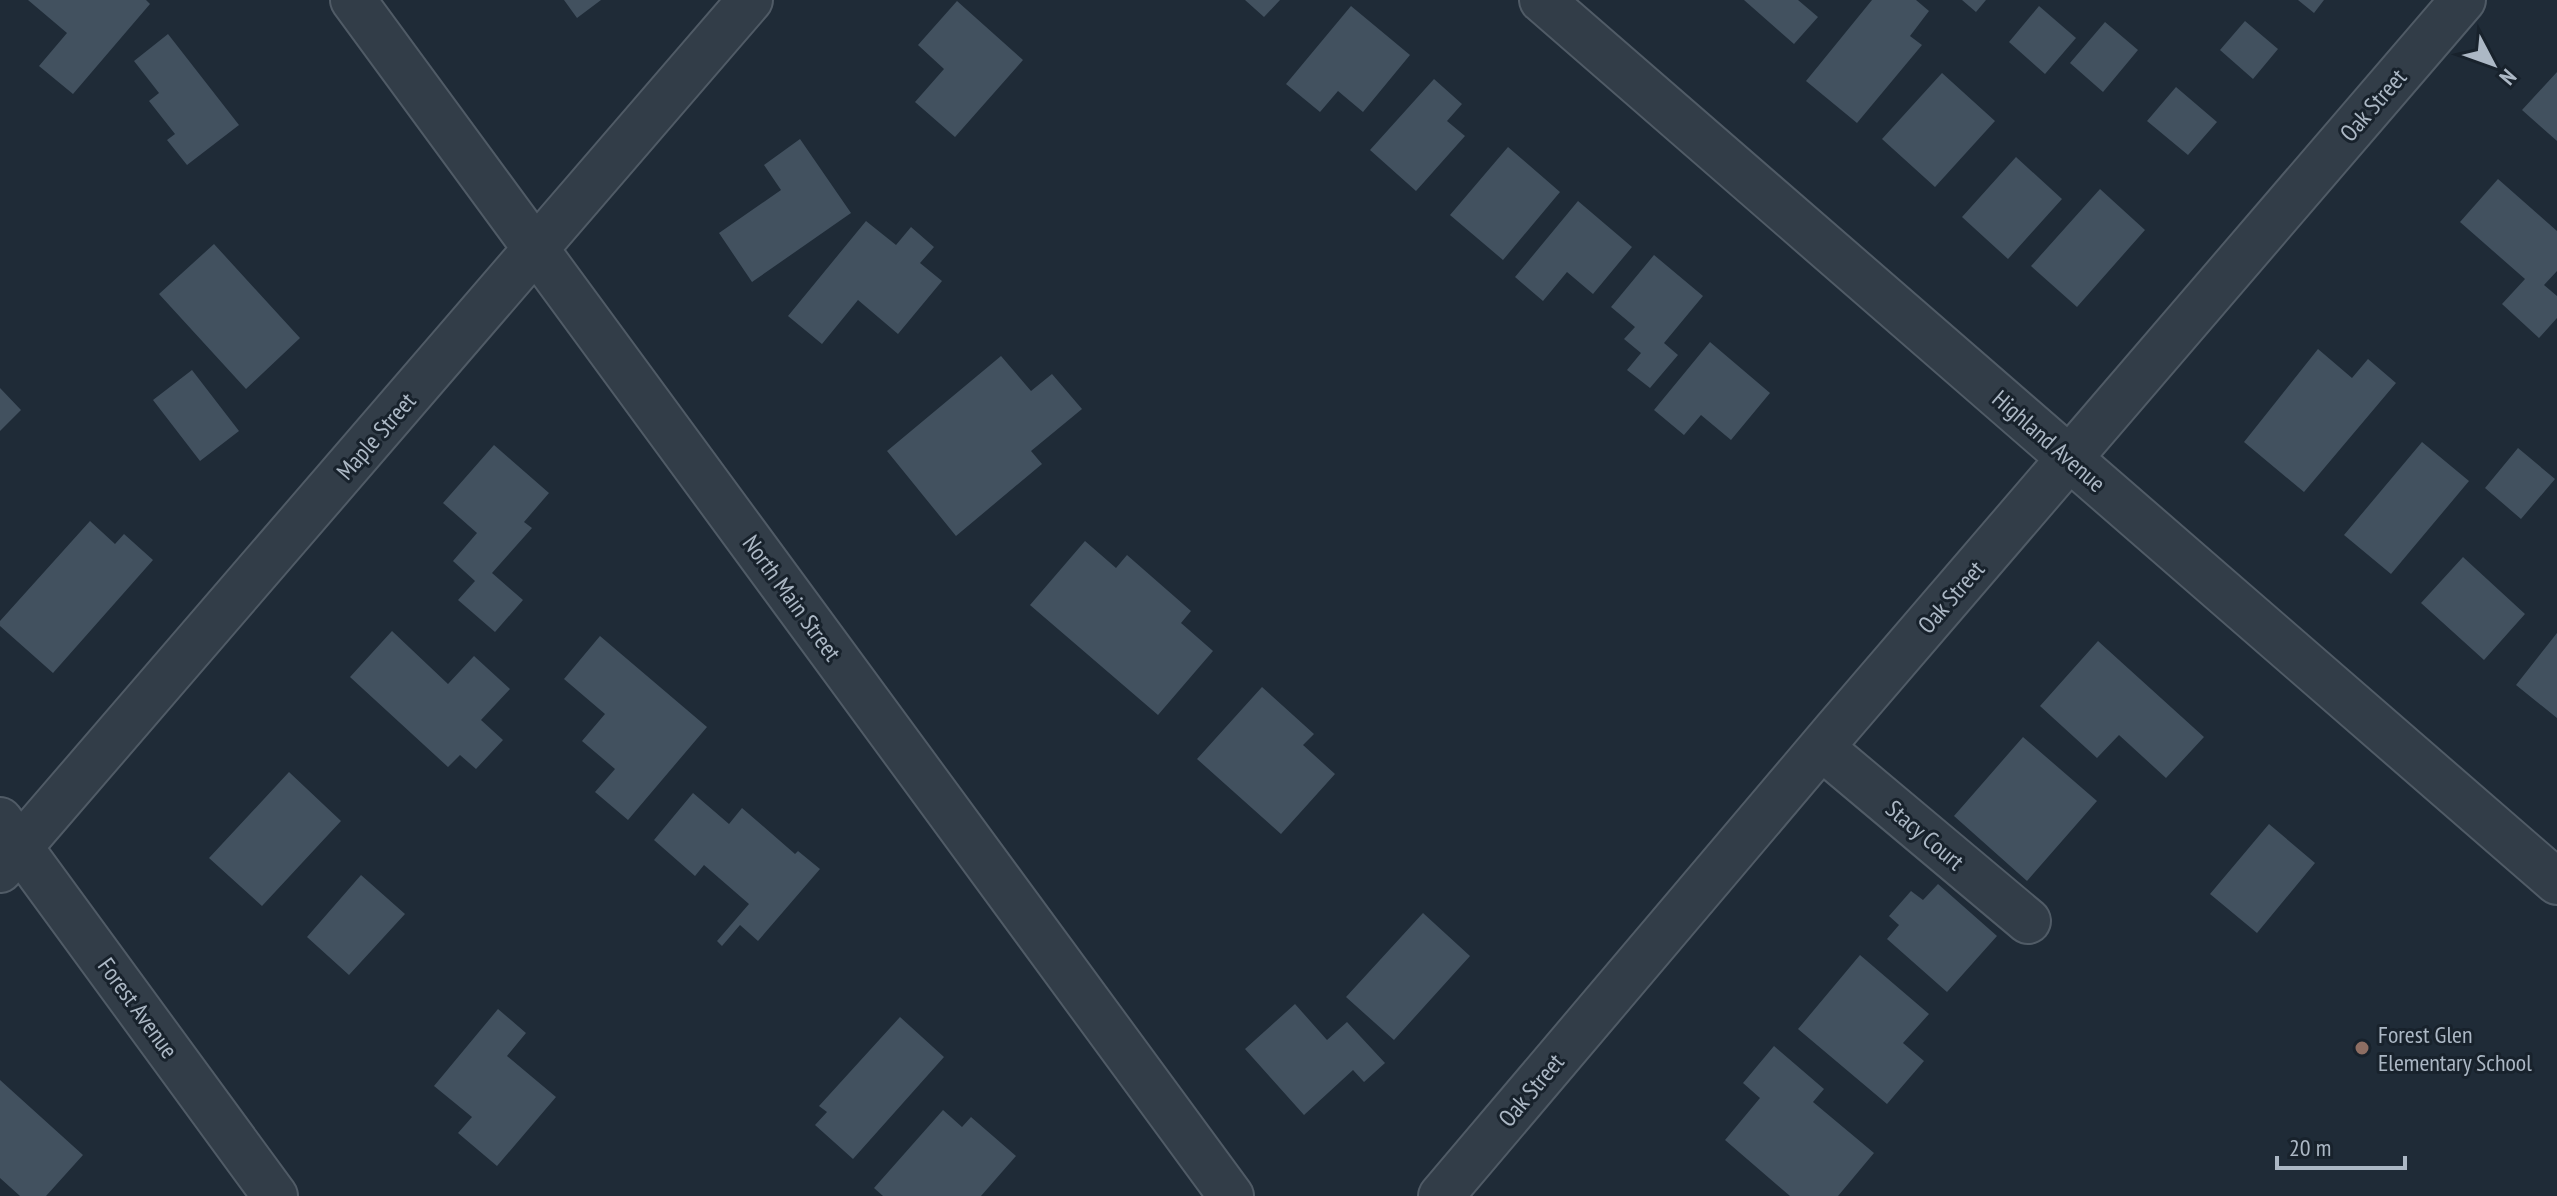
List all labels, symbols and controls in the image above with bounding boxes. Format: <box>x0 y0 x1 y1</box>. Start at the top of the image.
north arrow <box>2453 24 2533 104</box>
street label: Oak Street <box>2333 62 2413 148</box>
text: N <box>2494 63 2523 91</box>
street label: Highland Avenue <box>1986 383 2112 499</box>
street label: Maple Street <box>330 386 423 486</box>
street label: North Main Street <box>736 529 848 667</box>
street label: Oak Street <box>1911 554 1991 640</box>
street label: Stacy Court <box>1879 793 1971 877</box>
street label: Forest Avenue <box>91 952 185 1064</box>
place label: Forest Glen Elementary School <box>2378 1019 2532 1078</box>
marker: Forest Glen Elementary School <box>2353 1039 2371 1057</box>
street label: Oak Street <box>1491 1047 1571 1133</box>
scale bar <box>2277 1120 2405 1170</box>
text: 20 m <box>2289 1132 2331 1163</box>

